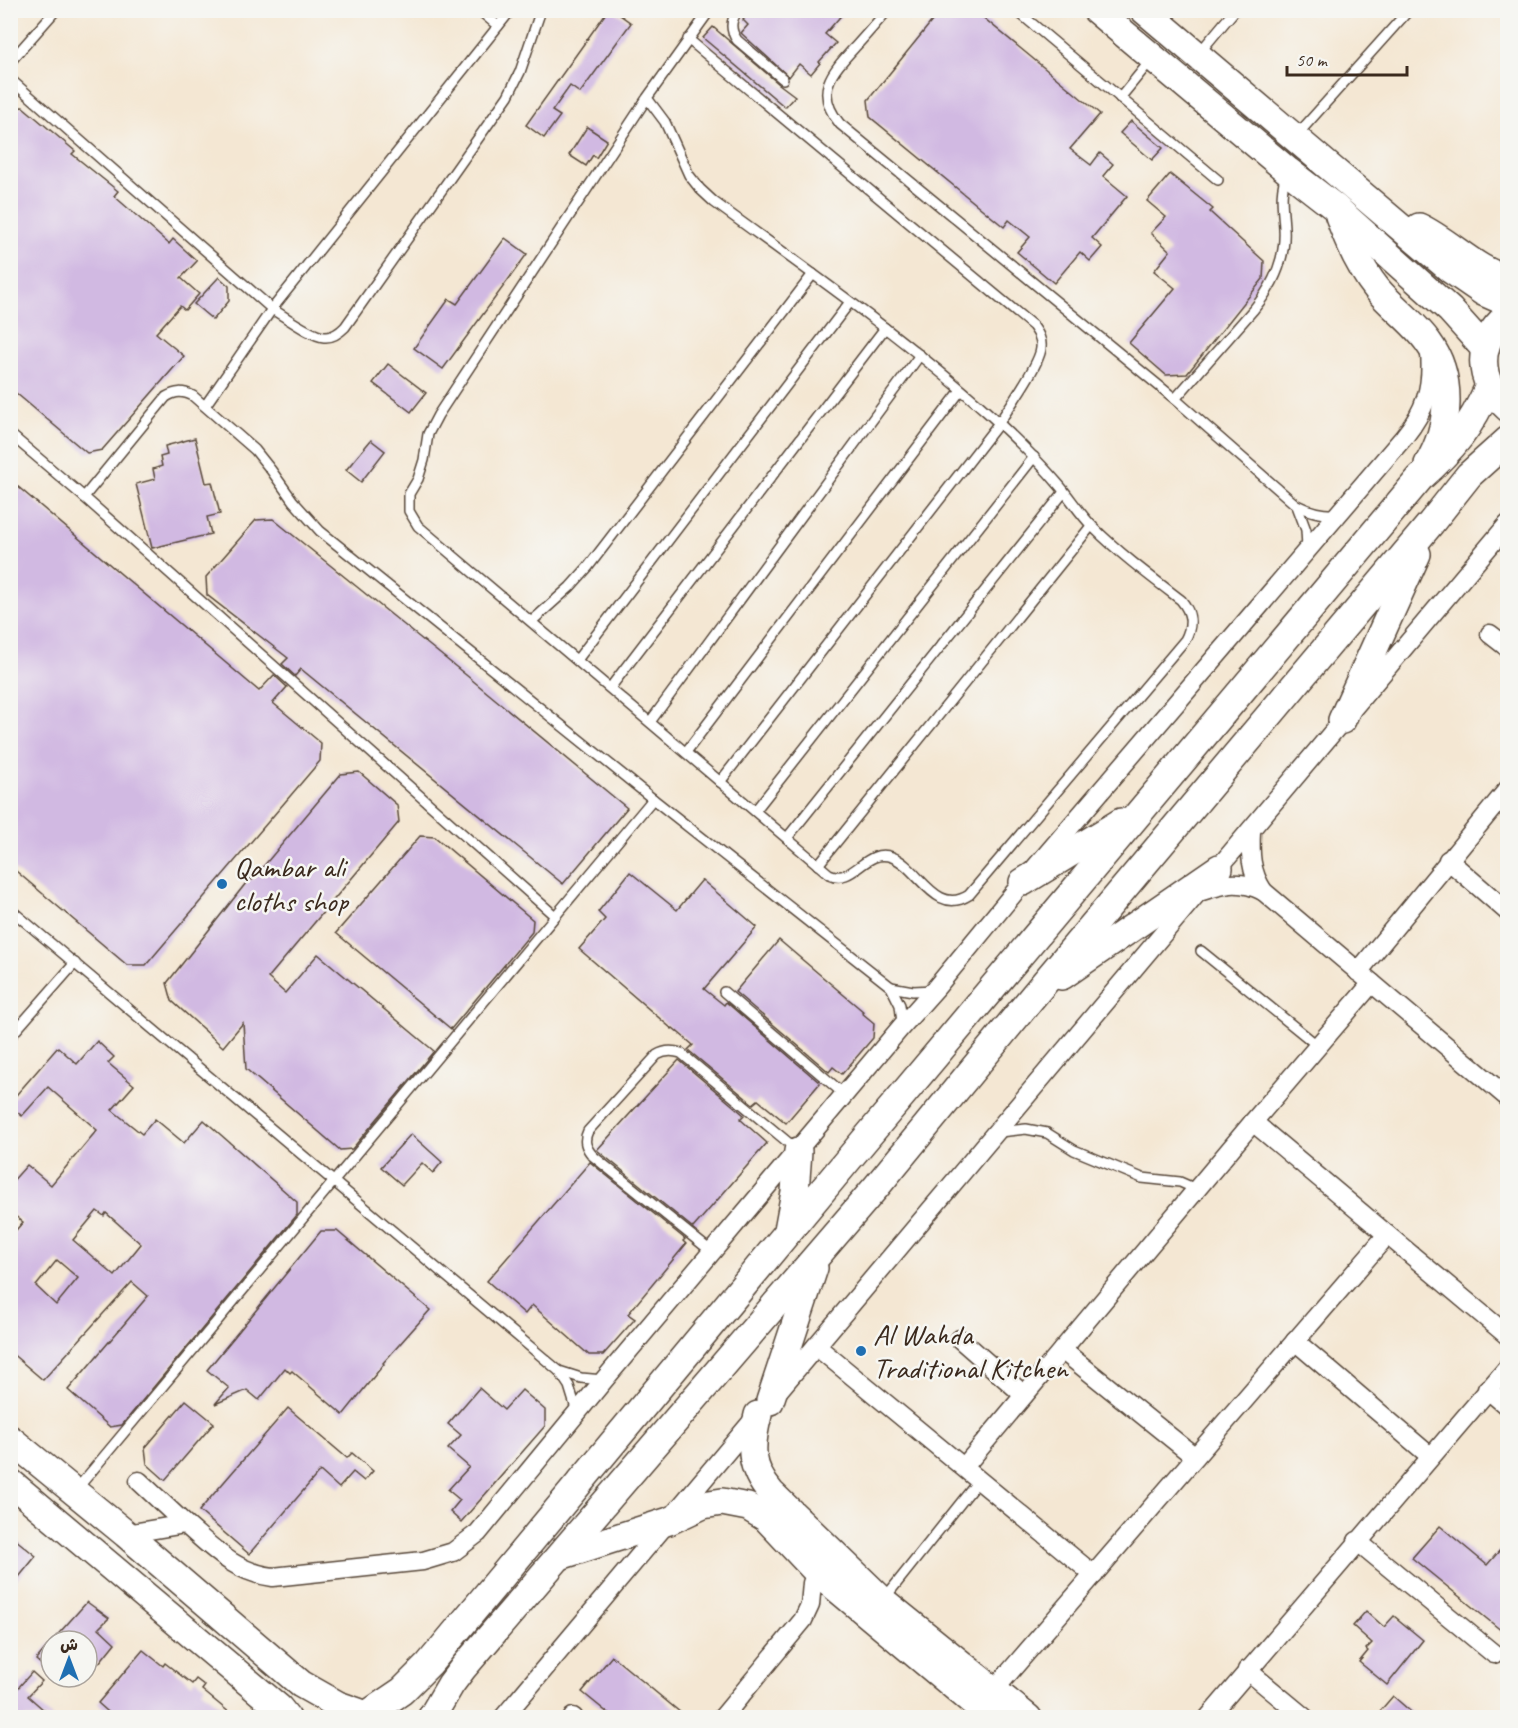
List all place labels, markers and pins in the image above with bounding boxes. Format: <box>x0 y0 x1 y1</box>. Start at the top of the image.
place label: Qambar ali cloths shop <box>234 848 349 920</box>
marker: Qambar ali cloths shop <box>215 877 229 891</box>
place label: Al Wahda Traditional Kitchen <box>873 1315 1069 1387</box>
marker: Al Wahda Traditional Kitchen <box>854 1344 868 1358</box>

